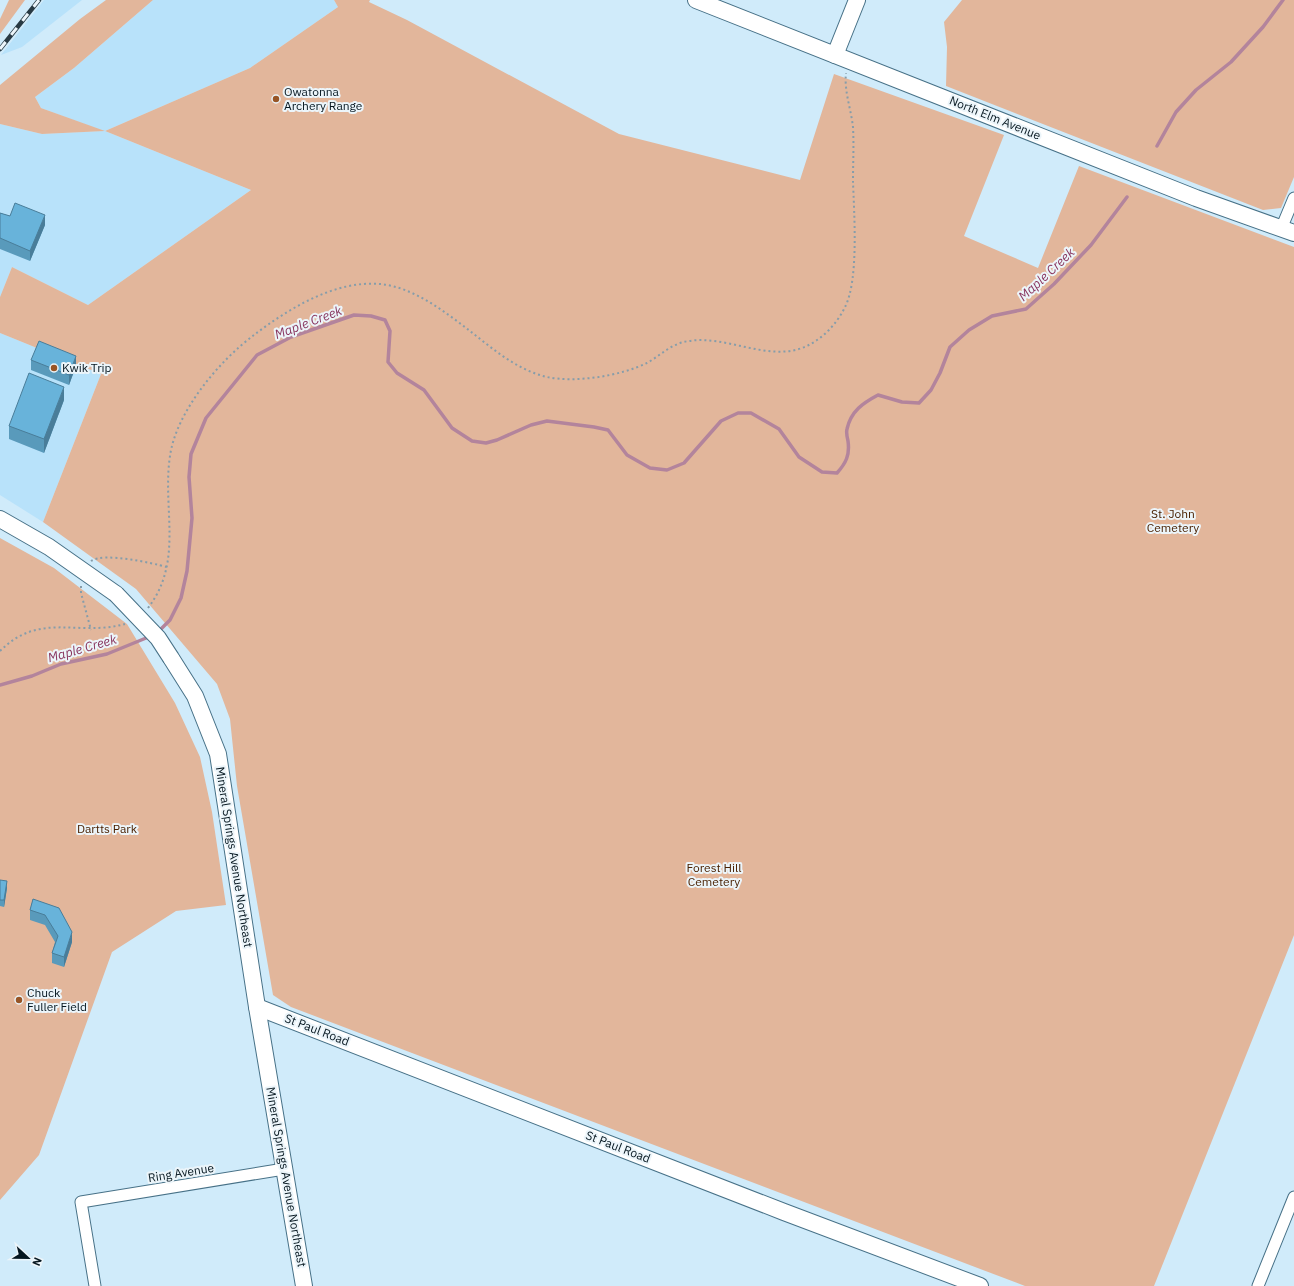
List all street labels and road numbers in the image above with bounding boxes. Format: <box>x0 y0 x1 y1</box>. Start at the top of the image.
street label: North Elm Avenue <box>947 92 1043 143</box>
street label: Mineral Springs Avenue Northeast <box>213 766 256 948</box>
street label: St Paul Road <box>283 1010 352 1049</box>
street label: Mineral Springs Avenue Northeast <box>263 1086 310 1268</box>
street label: St Paul Road <box>584 1127 653 1166</box>
street label: Ring Avenue <box>147 1160 215 1185</box>

